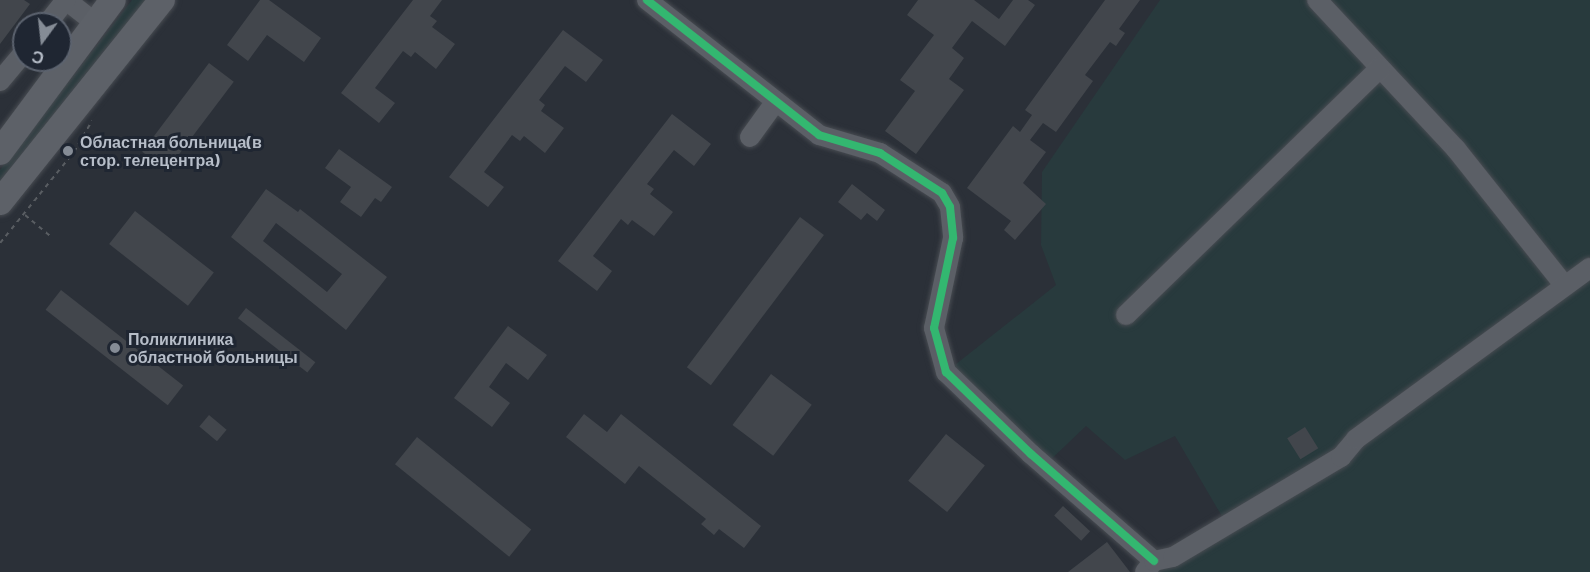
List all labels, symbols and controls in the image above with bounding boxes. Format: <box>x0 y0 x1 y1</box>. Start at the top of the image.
north arrow <box>12 12 72 72</box>
text: С <box>30 47 46 69</box>
place label: Областная больница(в стор. телецентра) <box>80 132 262 170</box>
marker: Областная больница(в стор. телецентра) <box>61 144 75 158</box>
place label: Поликлиника областной больницы <box>128 329 298 367</box>
marker: Поликлиника областной больницы <box>106 339 124 357</box>

